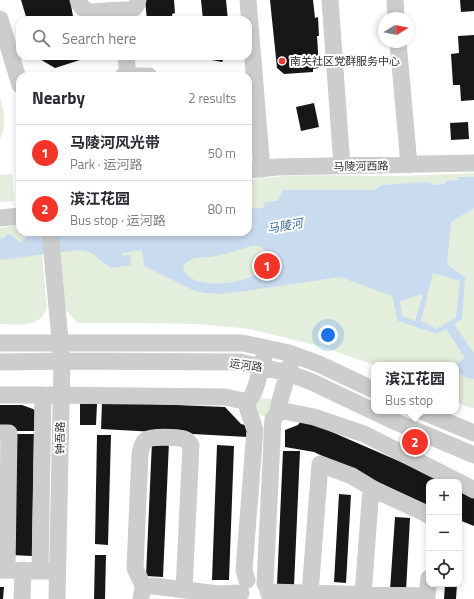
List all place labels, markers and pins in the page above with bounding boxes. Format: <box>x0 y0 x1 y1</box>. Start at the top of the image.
place label: 南关社区党群服务中心 <box>290 53 400 69</box>
marker: 南关社区党群服务中心 <box>277 56 287 66</box>
pin: 1 <box>254 251 280 281</box>
pin: 2 <box>402 427 428 457</box>

